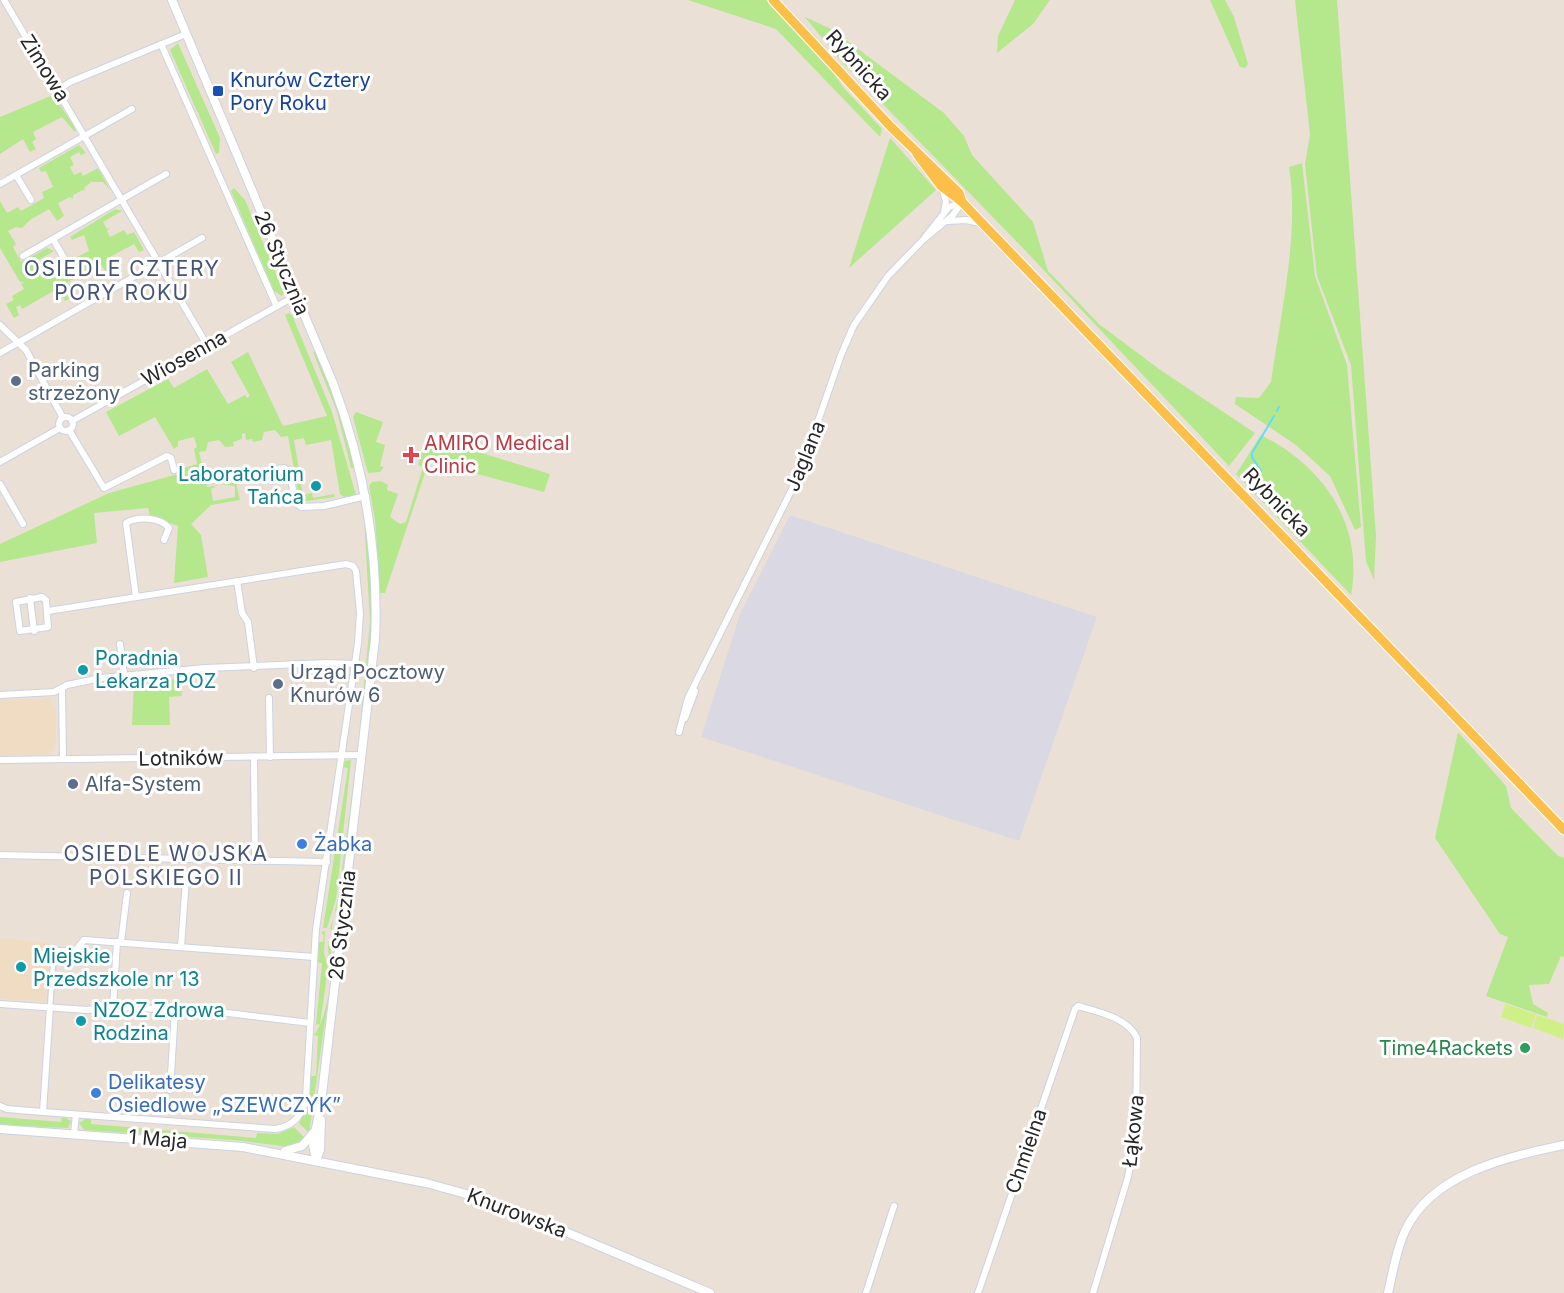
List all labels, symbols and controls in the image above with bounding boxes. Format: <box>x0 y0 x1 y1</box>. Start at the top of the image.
street label: Rybnicka <box>821 25 897 105</box>
street label: Zimowa <box>15 30 75 106</box>
place label: Knurów Cztery Pory Roku <box>230 68 371 115</box>
marker: Knurów Cztery Pory Roku <box>211 84 225 98</box>
street label: 26 Stycznia <box>249 207 315 319</box>
district label: OSIEDLE CZTERY PORY ROKU <box>24 256 220 305</box>
street label: Wiosenna <box>137 325 231 391</box>
place label: Parking strzeżony <box>28 358 120 405</box>
marker: Parking strzeżony <box>9 374 23 388</box>
street label: Jaglana <box>780 417 830 495</box>
place label: AMIRO Medical Clinic <box>424 431 570 478</box>
marker: AMIRO Medical Clinic <box>402 446 420 464</box>
place label: Laboratorium Tańca <box>178 462 304 509</box>
street label: Rybnicka <box>1238 462 1316 542</box>
marker: Laboratorium Tańca <box>309 479 323 493</box>
place label: Poradnia Lekarza POZ <box>95 646 216 693</box>
place label: Urząd Pocztowy Knurów 6 <box>290 660 445 707</box>
marker: Poradnia Lekarza POZ <box>76 663 90 677</box>
marker: Urząd Pocztowy Knurów 6 <box>271 677 285 691</box>
street label: Lotników <box>138 745 224 771</box>
place label: Alfa-System <box>85 772 201 796</box>
marker: Alfa-System <box>66 777 80 791</box>
place label: Żabka <box>314 831 372 856</box>
marker: Żabka <box>295 837 309 851</box>
district label: OSIEDLE WOJSKA POLSKIEGO II <box>63 841 269 890</box>
street label: 26 Stycznia <box>323 868 361 982</box>
place label: Miejskie Przedszkole nr 13 <box>33 944 200 991</box>
marker: Miejskie Przedszkole nr 13 <box>14 960 28 974</box>
place label: NZOZ Zdrowa Rodzina <box>93 998 225 1045</box>
marker: NZOZ Zdrowa Rodzina <box>74 1014 88 1028</box>
place label: Time4Rackets <box>1379 1036 1513 1060</box>
marker: Time4Rackets <box>1518 1041 1532 1055</box>
place label: Delikatesy Osiedlowe „SZEWCZYK” <box>108 1070 341 1117</box>
marker: Delikatesy Osiedlowe „SZEWCZYK” <box>89 1086 103 1100</box>
street label: Łąkowa <box>1117 1093 1149 1169</box>
street label: Chmielna <box>1000 1105 1052 1197</box>
street label: 1 Maja <box>127 1124 189 1154</box>
street label: Knurowska <box>464 1183 570 1243</box>

